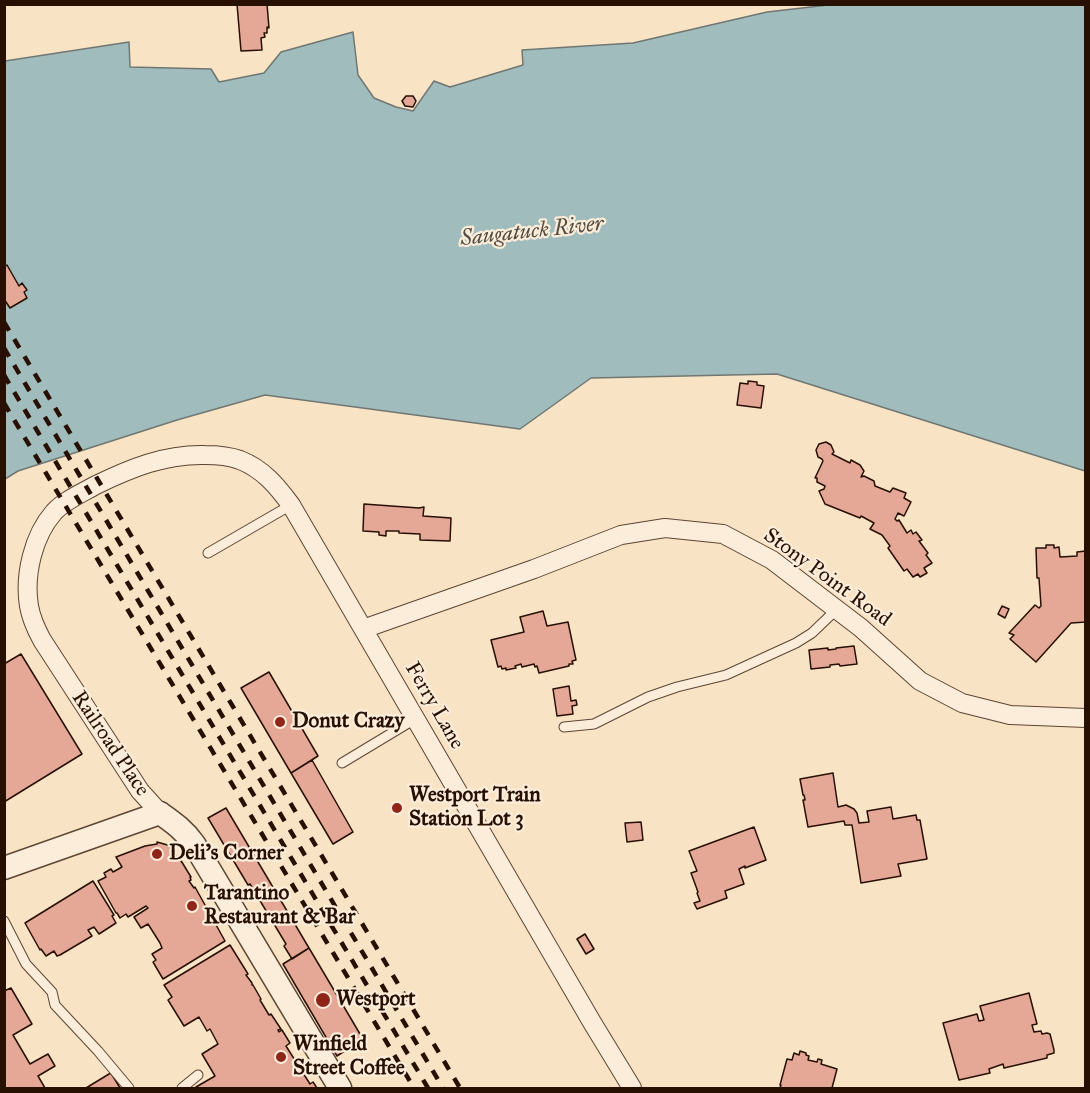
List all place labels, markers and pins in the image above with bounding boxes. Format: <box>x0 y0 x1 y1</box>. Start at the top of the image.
place label: Donut Crazy <box>292 709 404 735</box>
marker: Donut Crazy <box>273 715 287 729</box>
place label: Westport Train Station Lot 3 <box>409 783 541 833</box>
marker: Westport Train Station Lot 3 <box>390 801 404 815</box>
place label: Deli's Corner <box>169 841 284 867</box>
marker: Deli's Corner <box>150 847 164 861</box>
place label: Tarantino Restaurant & Bar <box>204 881 355 931</box>
marker: Tarantino Restaurant & Bar <box>185 899 199 913</box>
place label: Westport <box>336 987 415 1013</box>
marker: Westport <box>314 991 332 1009</box>
place label: Winfield Street Coffee <box>293 1032 405 1082</box>
marker: Winfield Street Coffee <box>274 1050 288 1064</box>

